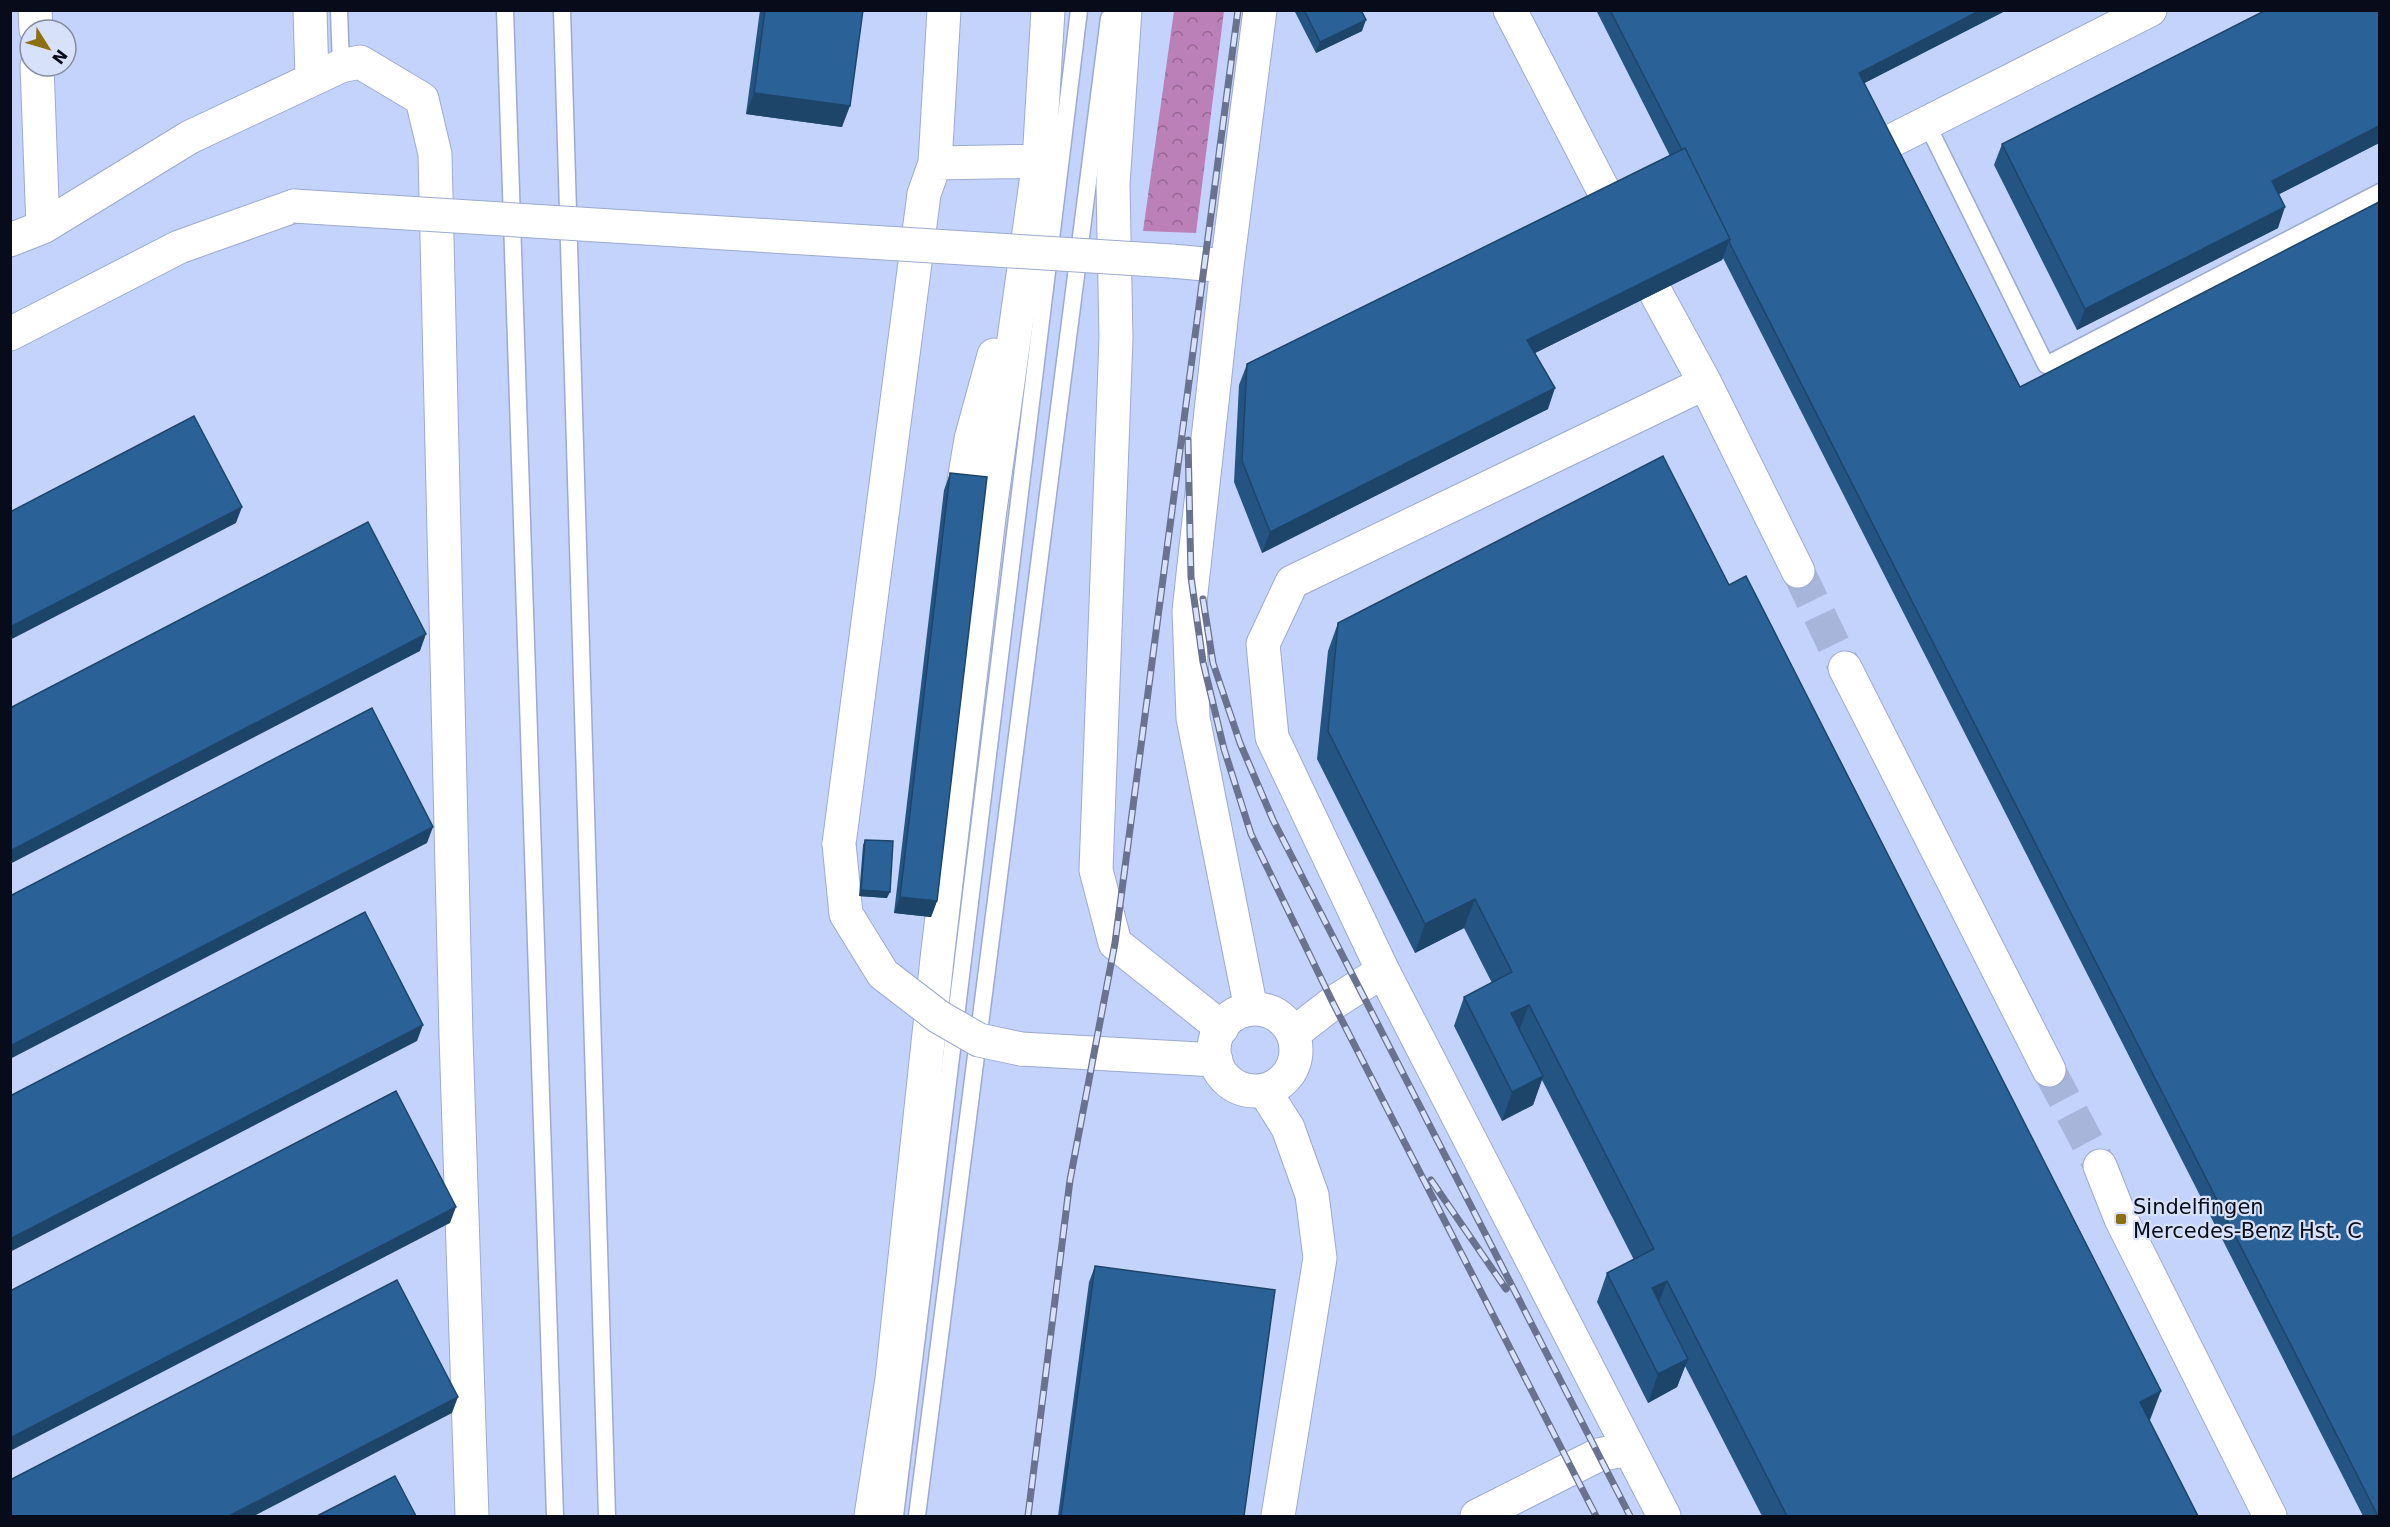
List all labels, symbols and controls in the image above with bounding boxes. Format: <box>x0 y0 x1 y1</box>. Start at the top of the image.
north arrow <box>18 18 78 78</box>
text: N <box>48 46 71 68</box>
place label: Sindelfingen Mercedes-Benz Hst. C <box>2133 1195 2362 1243</box>
marker: Sindelfingen Mercedes-Benz Hst. C <box>2114 1212 2128 1226</box>

